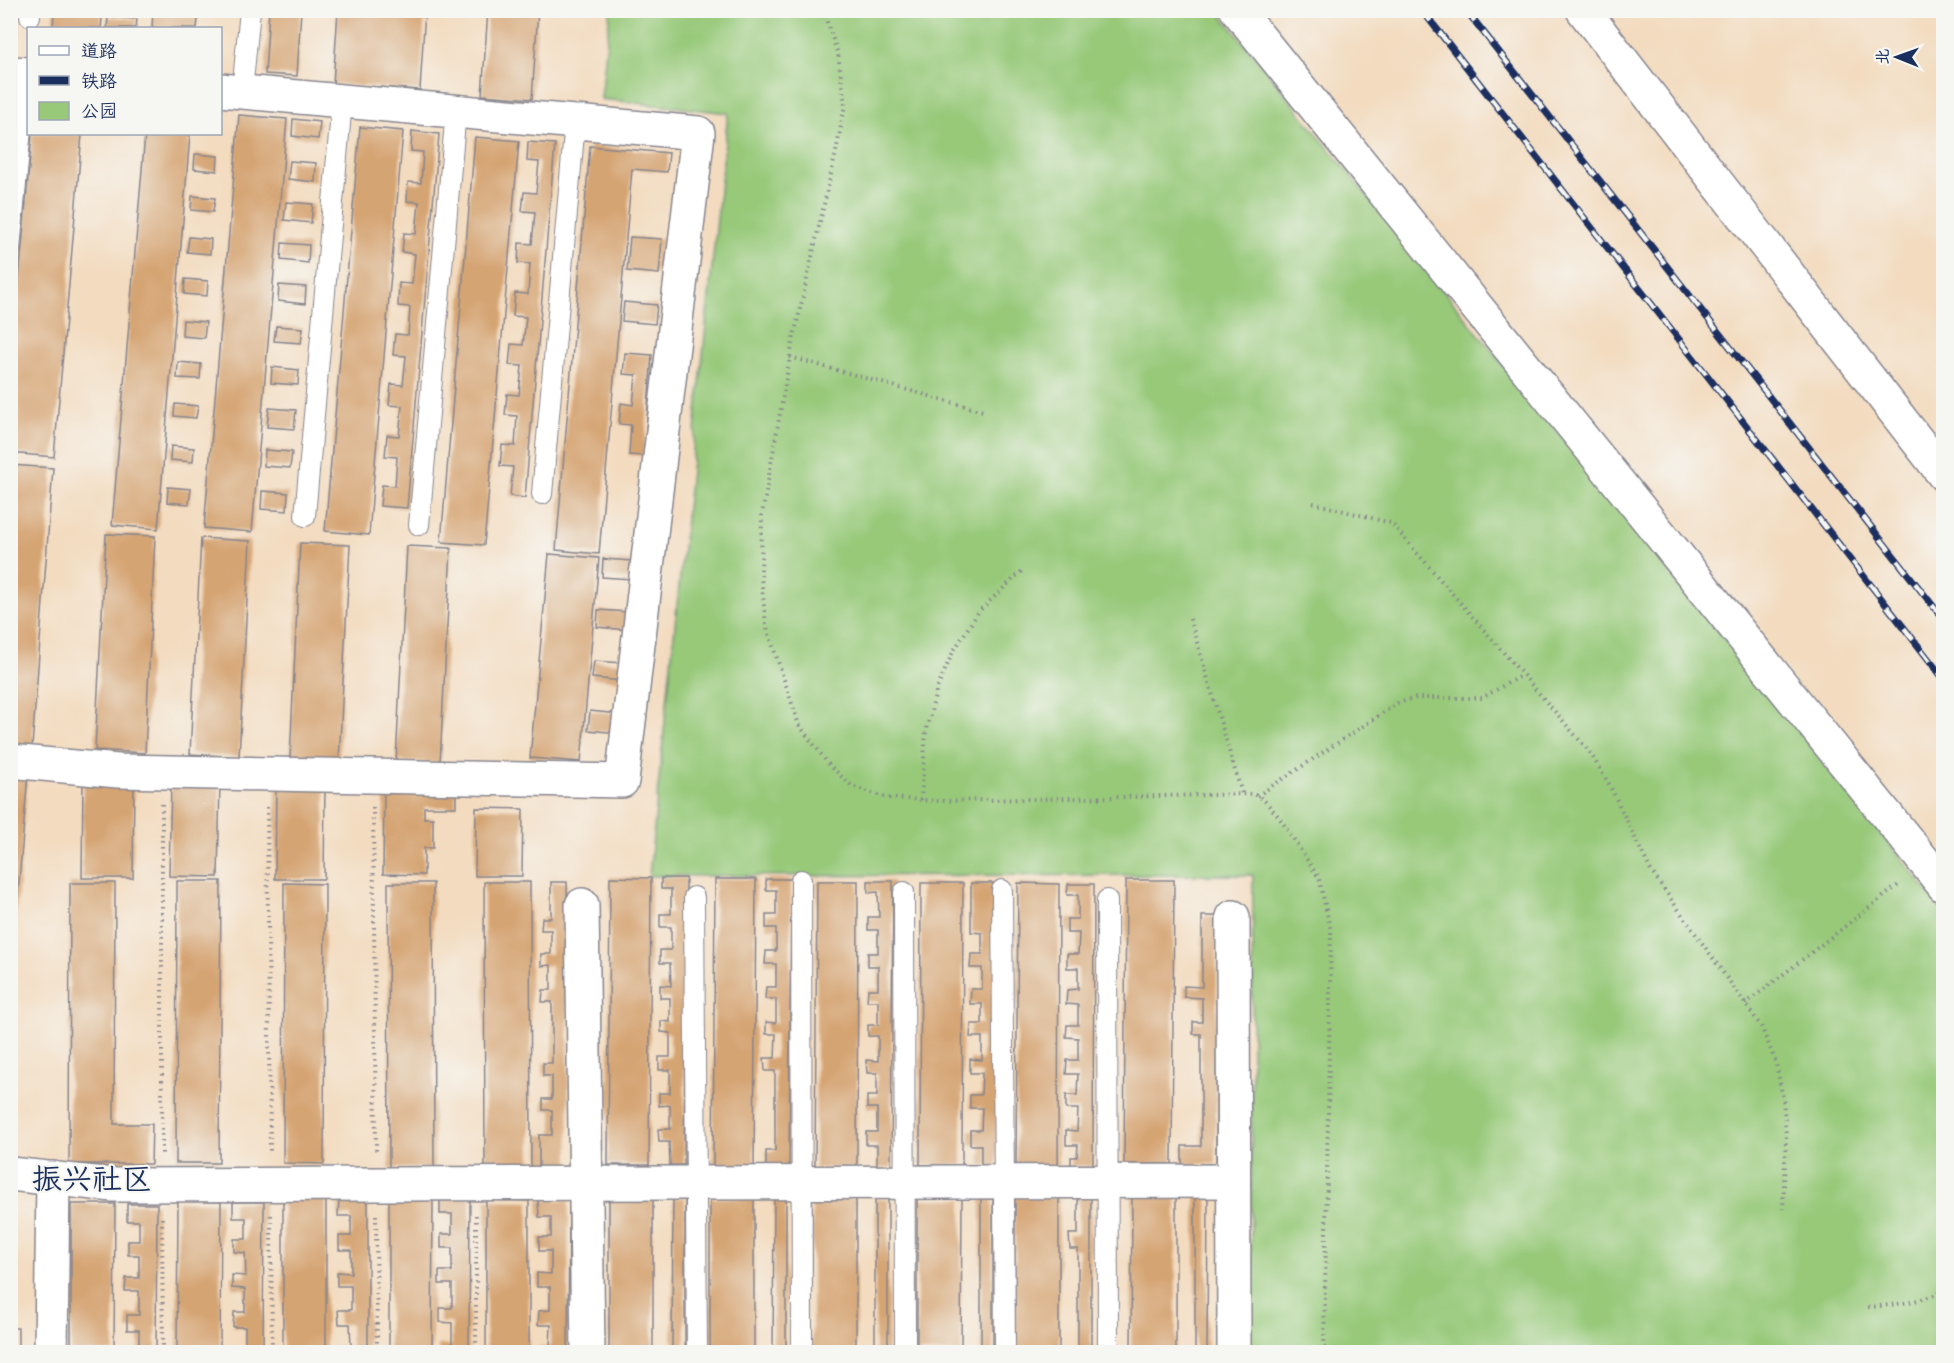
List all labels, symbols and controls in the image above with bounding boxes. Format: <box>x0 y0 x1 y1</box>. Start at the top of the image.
legend <box>27 27 222 135</box>
north arrow <box>1867 27 1927 87</box>
text: 道路 <box>81 40 117 62</box>
text: 北 <box>1873 49 1893 65</box>
text: 铁路 <box>81 70 117 92</box>
text: 公园 <box>81 100 117 122</box>
district label: 振兴社区 <box>32 1160 152 1198</box>

